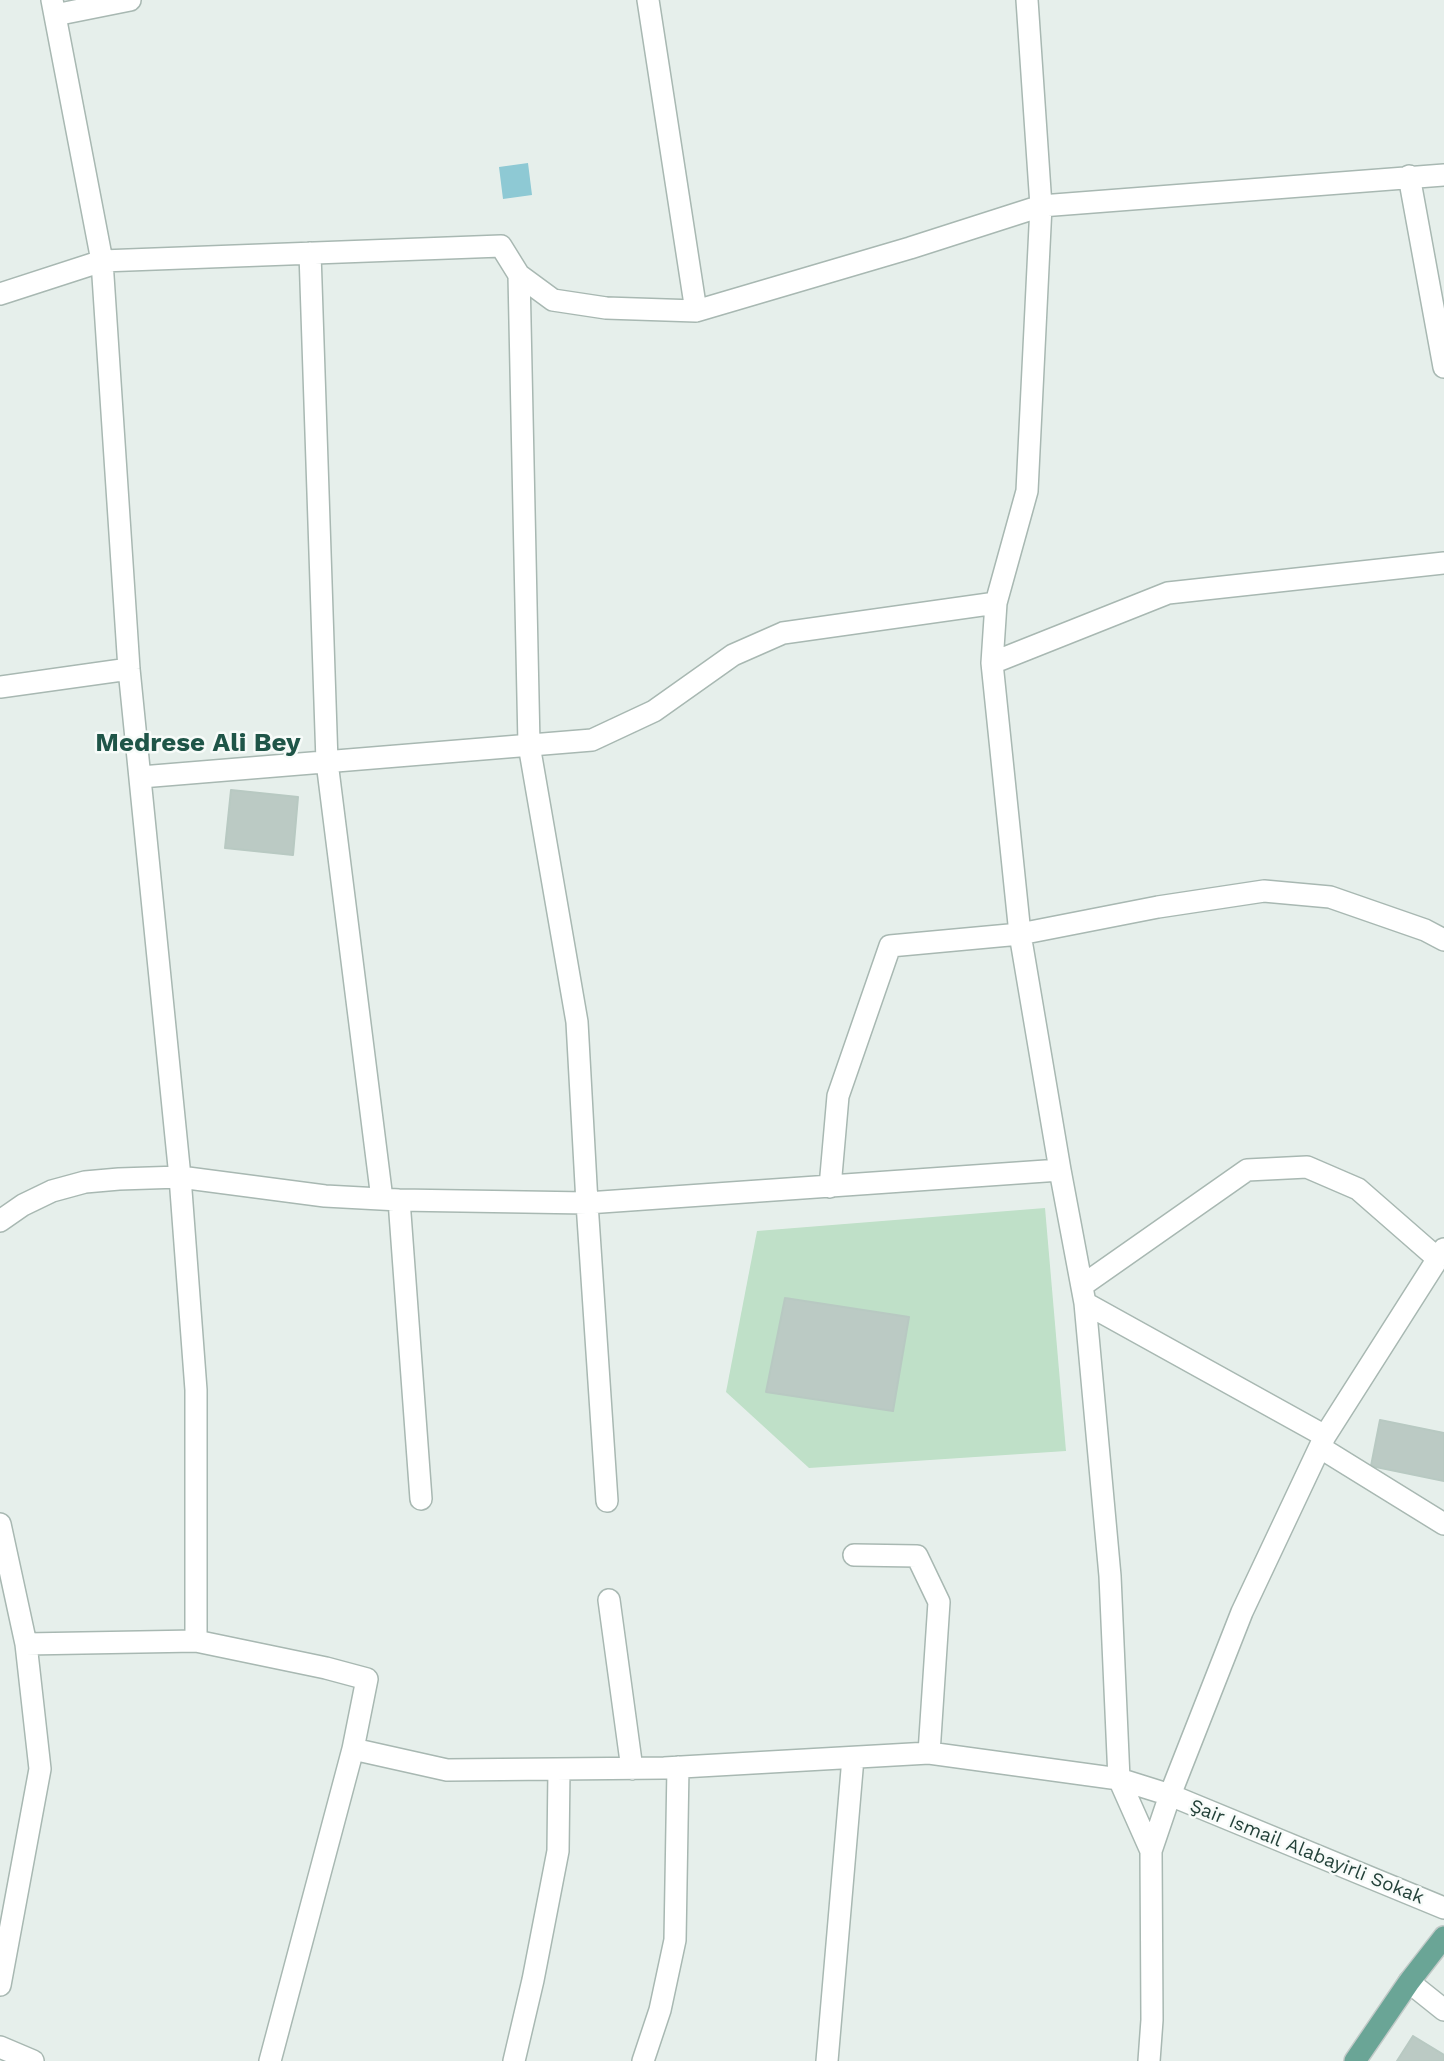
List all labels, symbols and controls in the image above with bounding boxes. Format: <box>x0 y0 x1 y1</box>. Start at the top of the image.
district label: Medrese Ali Bey <box>95 727 301 759</box>
street label: Şair Ismail Alabayirli Sokak <box>1187 1794 1427 1910</box>

